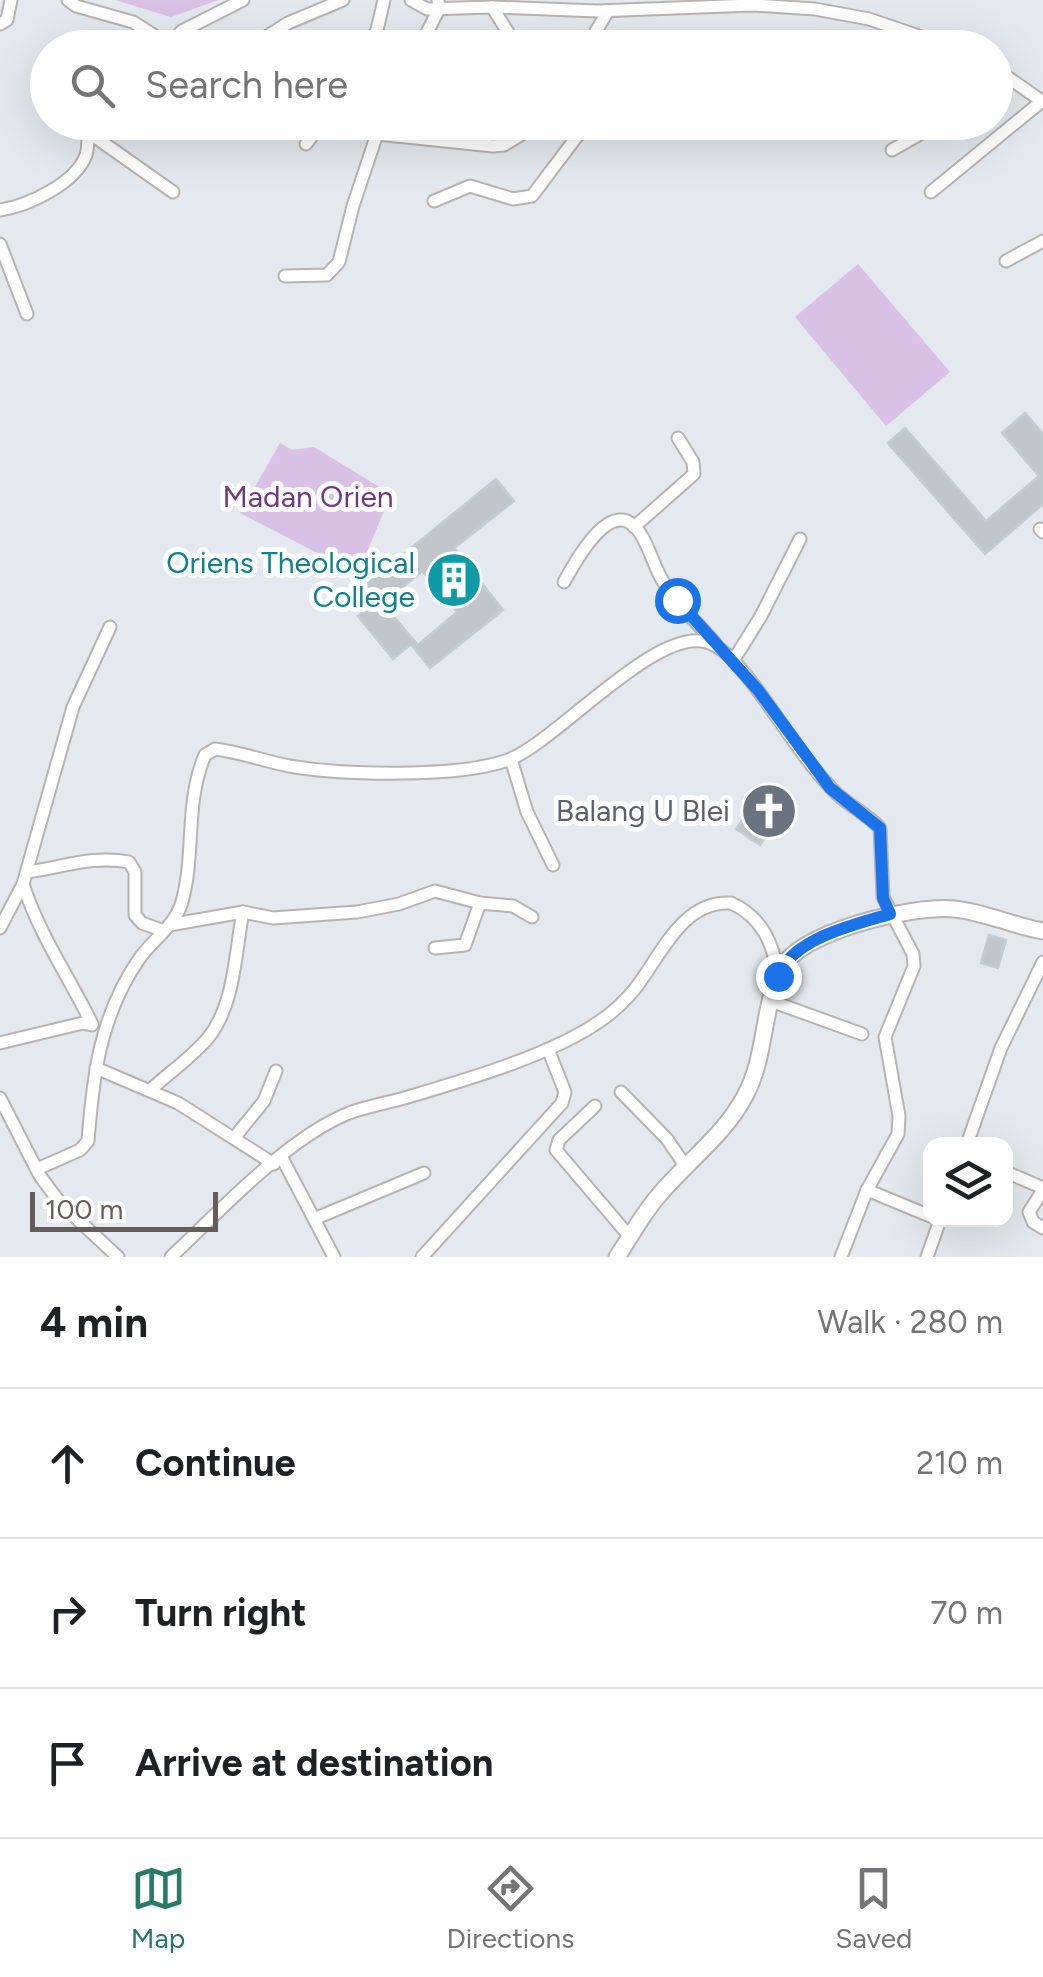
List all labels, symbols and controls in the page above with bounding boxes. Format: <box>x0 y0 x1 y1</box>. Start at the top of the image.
search box <box>30 30 1013 140</box>
icon: search <box>65 58 120 113</box>
text: Search here <box>145 62 348 108</box>
park label: Madan Orien <box>222 478 394 515</box>
place label: Oriens Theological College <box>166 544 415 615</box>
building icon: Oriens Theological College <box>424 550 484 610</box>
route start <box>655 578 701 624</box>
church icon: Balang U Blei <box>739 781 799 841</box>
place label: Balang U Blei <box>556 792 730 829</box>
route end <box>756 954 802 1000</box>
map controls <box>923 1137 1013 1227</box>
button: layers <box>923 1137 1013 1227</box>
scale bar <box>30 1187 218 1232</box>
text: 100 m <box>45 1192 123 1226</box>
text: 4 min <box>40 1297 148 1348</box>
text: Walk · 280 m <box>818 1303 1003 1341</box>
icon: ahead <box>40 1436 95 1491</box>
text: Continue <box>135 1440 296 1486</box>
text: 210 m <box>916 1444 1003 1482</box>
icon: right <box>40 1586 95 1641</box>
text: Turn right <box>135 1590 307 1636</box>
text: 70 m <box>930 1594 1003 1632</box>
icon: arrive <box>40 1736 95 1791</box>
text: Arrive at destination <box>135 1740 493 1786</box>
tab: Map <box>131 1861 186 1955</box>
tab: Directions <box>447 1861 574 1955</box>
tab: Saved <box>835 1861 912 1955</box>

